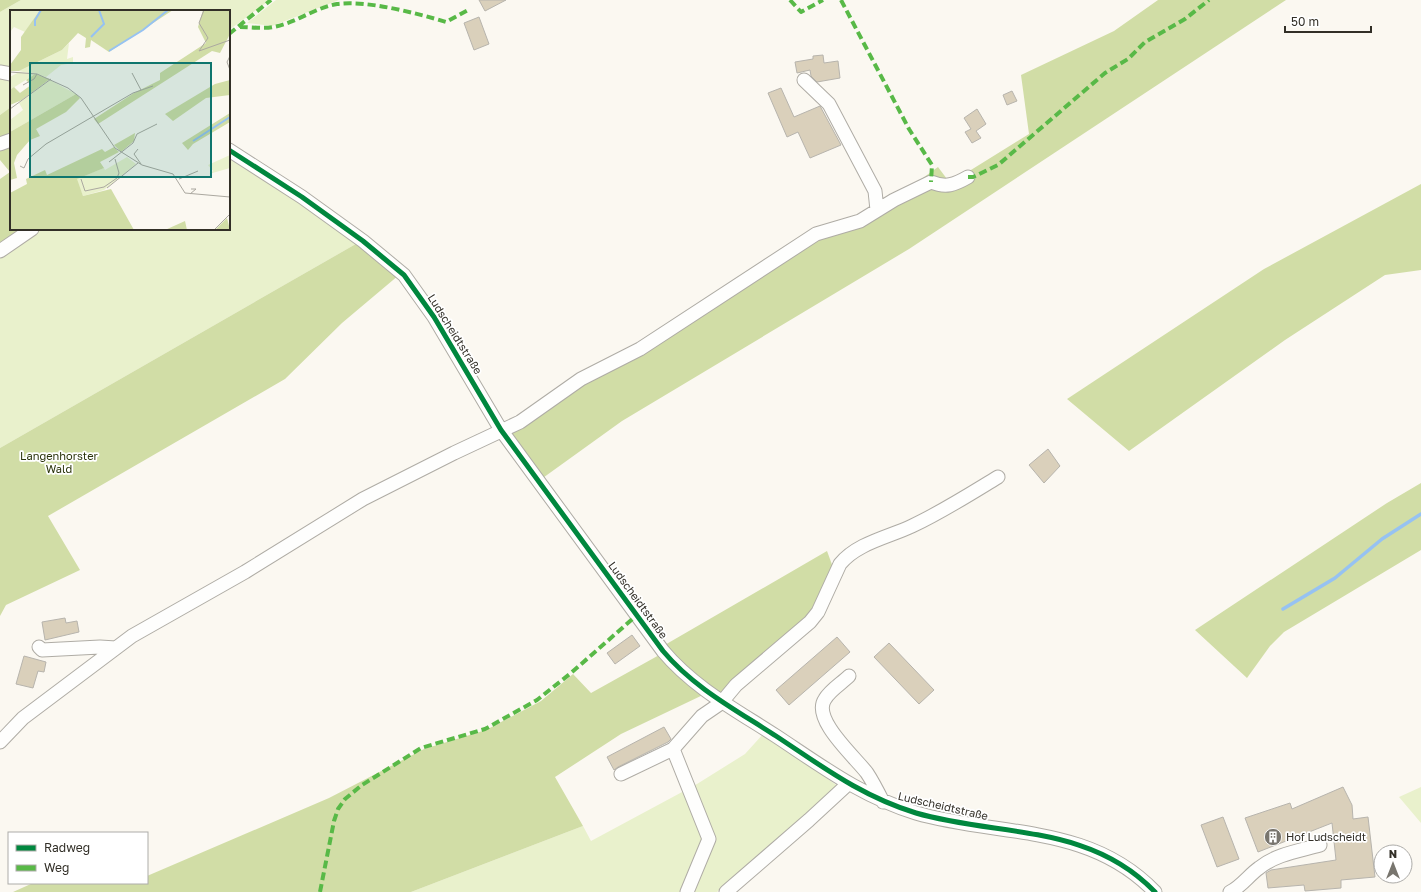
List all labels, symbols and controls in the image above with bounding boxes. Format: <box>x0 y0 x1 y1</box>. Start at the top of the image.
scale bar <box>1285 8 1371 34</box>
inset map <box>10 10 230 230</box>
text: 50 m <box>1291 14 1319 29</box>
street label: Ludscheidtstraße <box>426 291 485 376</box>
park label: Langenhorster Wald <box>20 449 99 475</box>
street label: Ludscheidtstraße <box>606 559 671 641</box>
street label: Ludscheidtstraße <box>897 789 989 822</box>
building icon: Hof Ludscheidt <box>1263 827 1283 847</box>
place label: Hof Ludscheidt <box>1286 830 1366 843</box>
legend <box>8 832 148 884</box>
text: Radweg <box>44 840 90 855</box>
north arrow <box>1373 844 1413 884</box>
text: N <box>1389 847 1397 860</box>
text: Weg <box>44 860 69 875</box>

